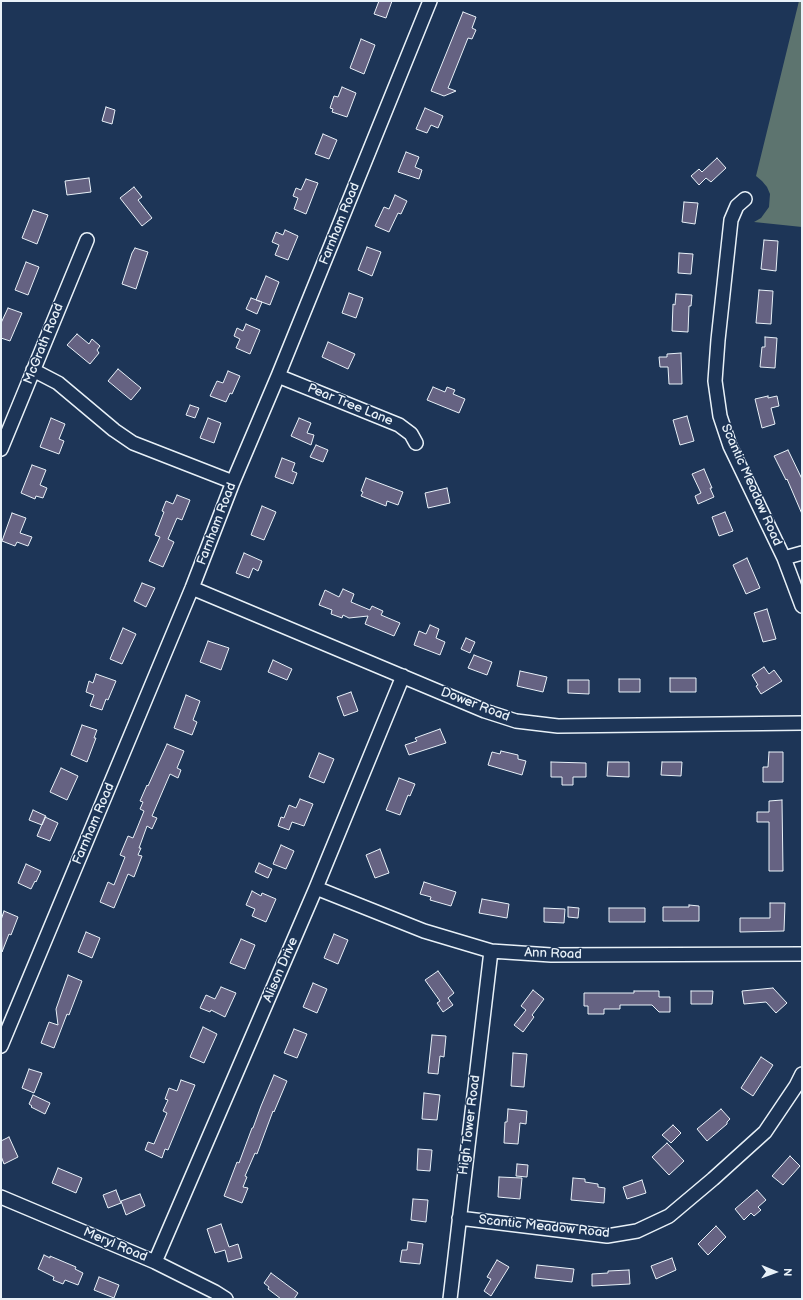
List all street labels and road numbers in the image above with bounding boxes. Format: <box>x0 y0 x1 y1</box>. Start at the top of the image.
street label: Farnham Road <box>316 181 364 267</box>
street label: McGrath Road <box>21 301 67 387</box>
street label: Pear Tree Lane <box>305 381 395 429</box>
street label: Scantic Meadow Road <box>717 422 785 548</box>
street label: Farnham Road <box>194 481 240 567</box>
street label: Dower Road <box>438 685 512 725</box>
street label: Farnham Road <box>70 781 118 867</box>
street label: Alison Drive <box>260 935 302 1005</box>
street label: Ann Road <box>524 945 582 963</box>
street label: High Tower Road <box>456 1074 484 1176</box>
street label: Scantic Meadow Road <box>478 1212 610 1242</box>
street label: Meryl Road <box>81 1225 149 1265</box>

